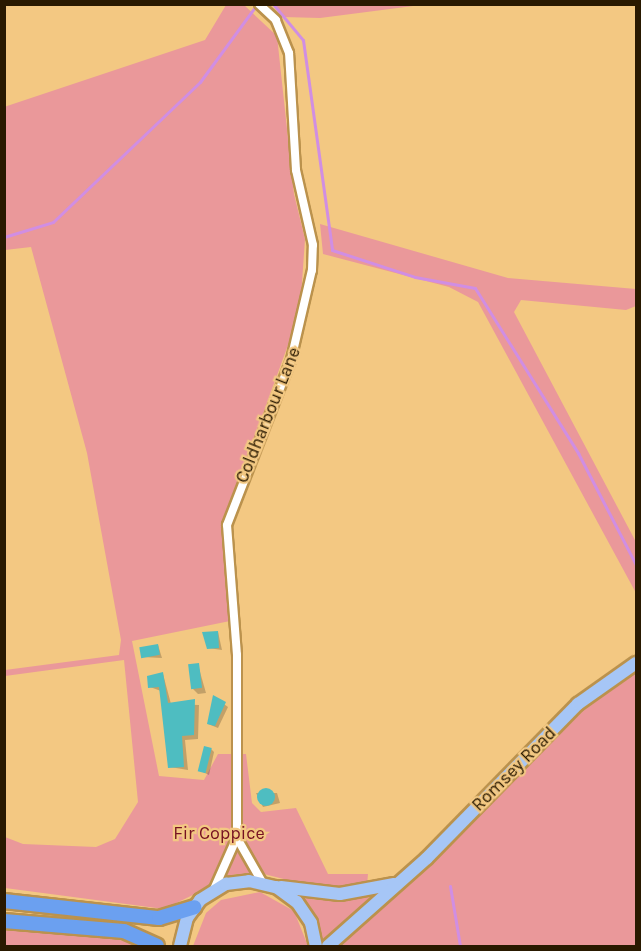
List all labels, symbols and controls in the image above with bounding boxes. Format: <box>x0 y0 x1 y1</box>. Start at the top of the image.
street label: Coldharbour Lane <box>231 344 305 486</box>
street label: Romsey Road <box>467 722 561 816</box>
park label: Fir Coppice <box>173 822 265 844</box>

